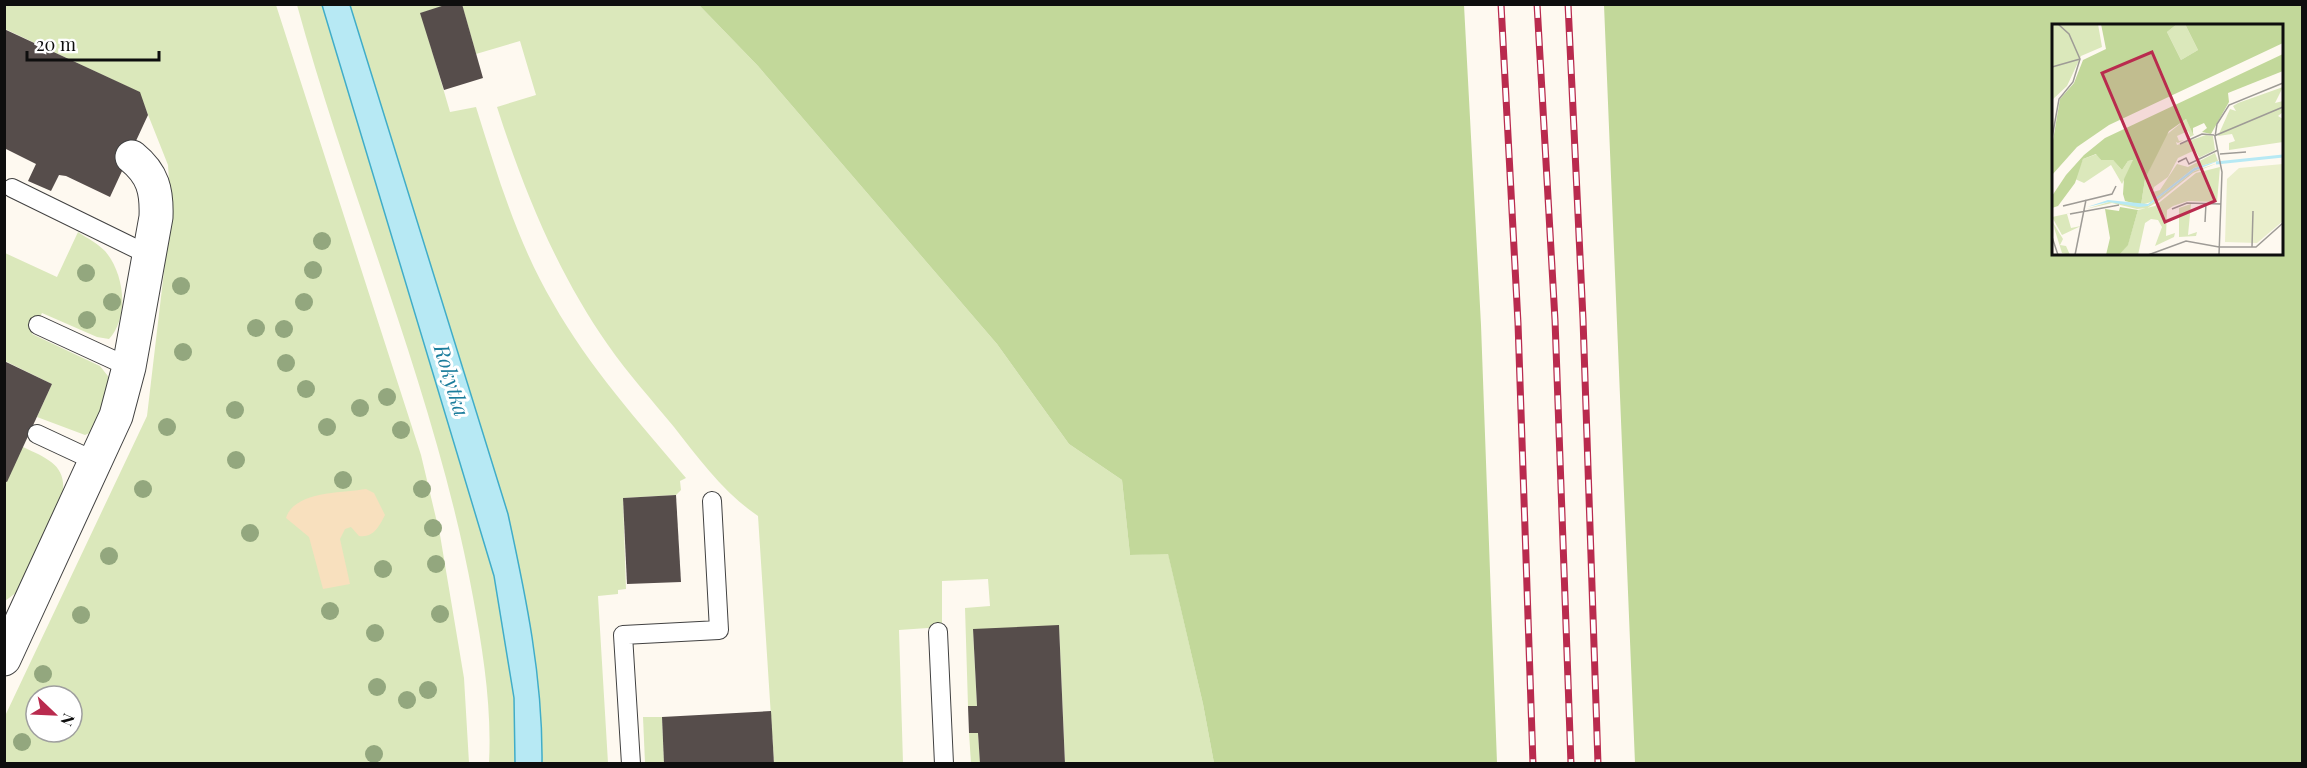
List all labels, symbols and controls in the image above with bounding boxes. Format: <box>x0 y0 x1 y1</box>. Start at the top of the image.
scale bar <box>27 24 159 62</box>
inset map <box>2052 24 2283 255</box>
text: 20 m <box>36 32 76 56</box>
water label: Rokytka <box>429 340 477 419</box>
north arrow <box>24 684 84 744</box>
text: N <box>56 711 80 730</box>

